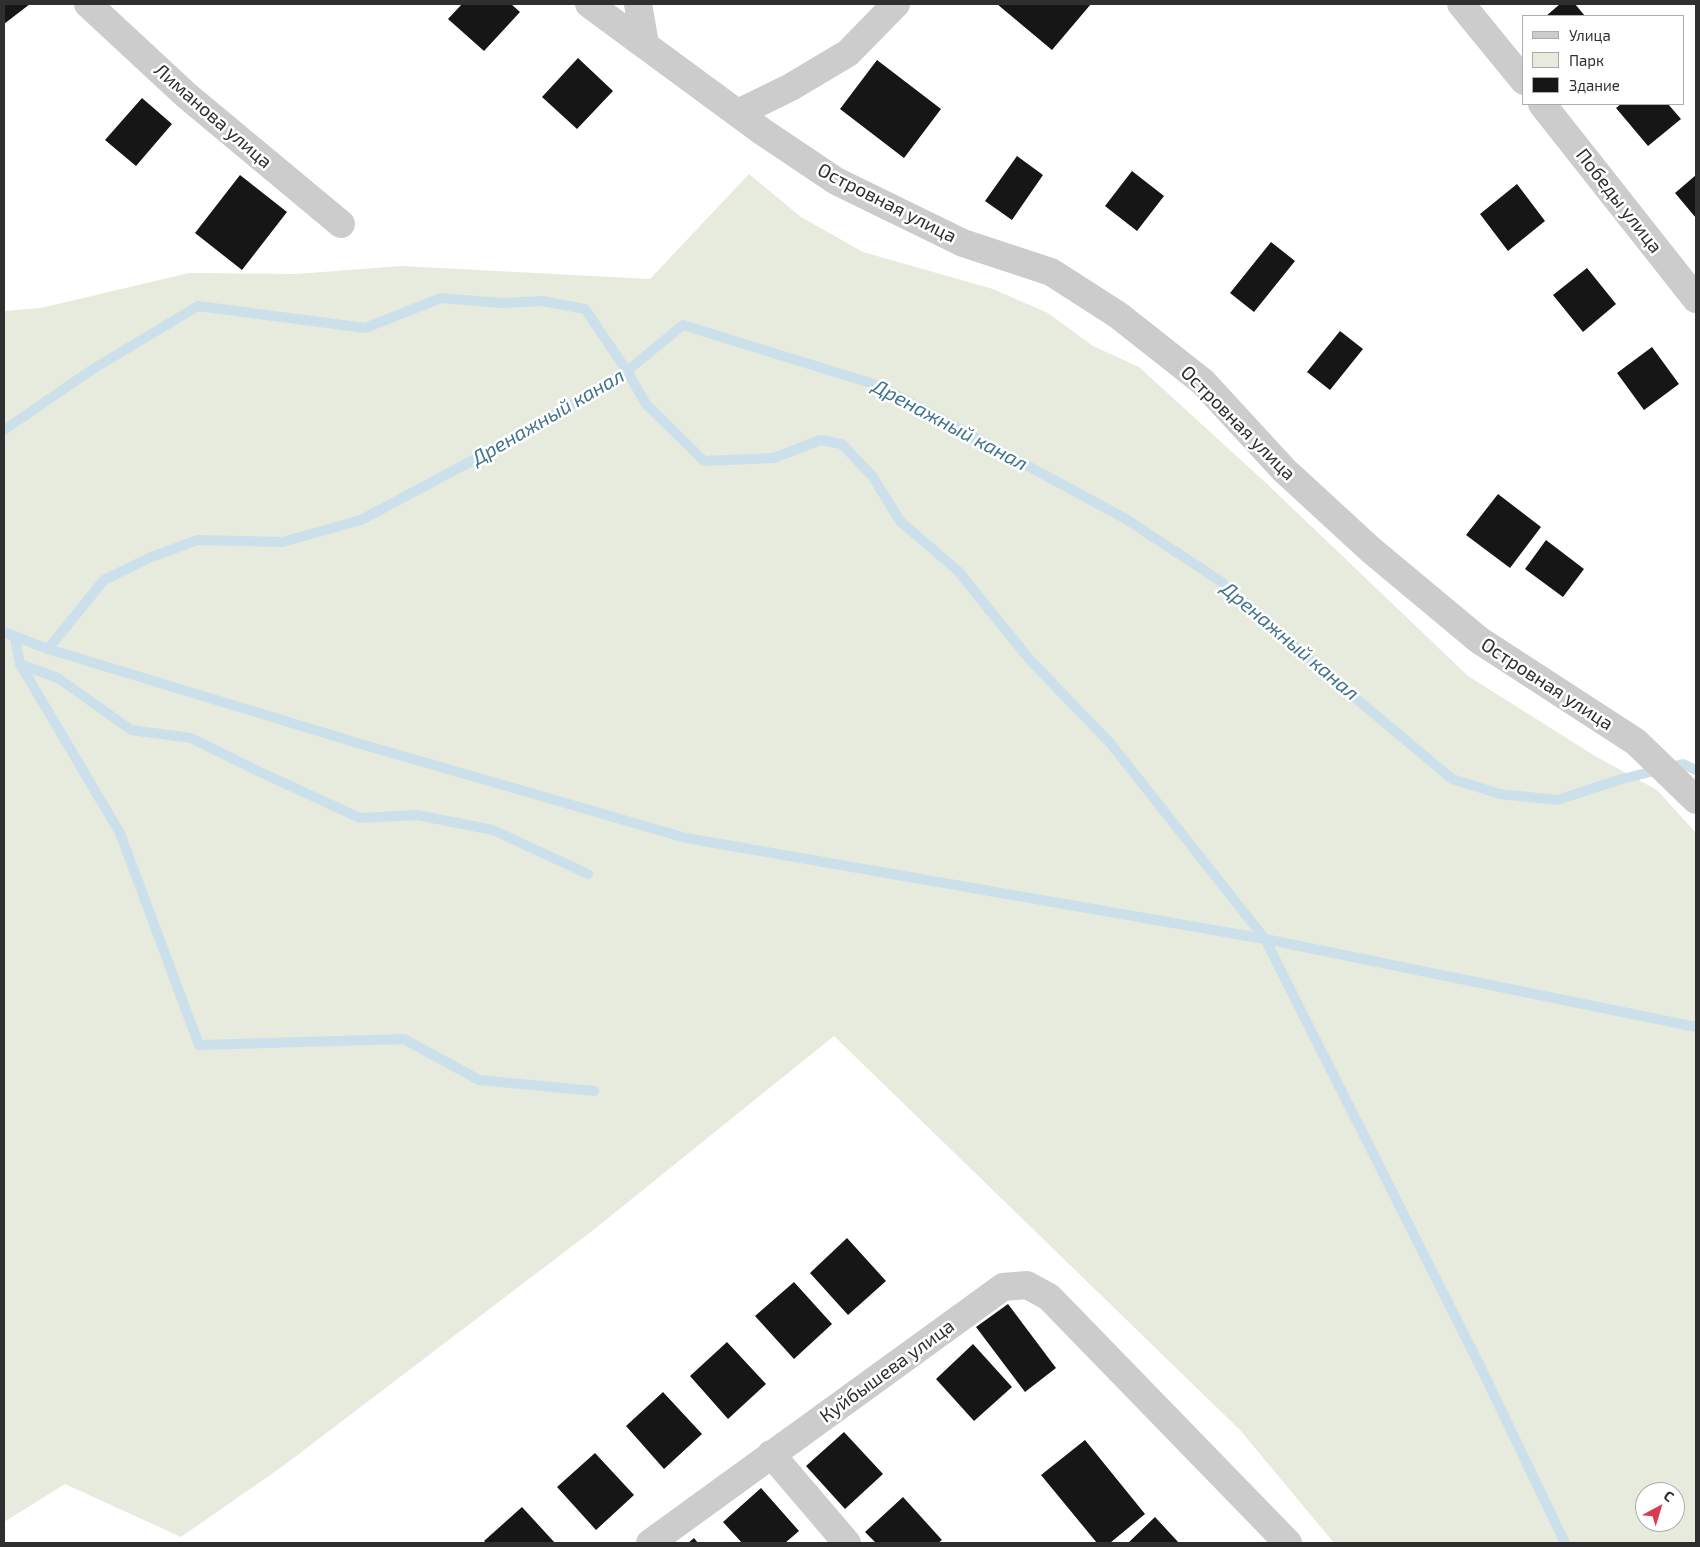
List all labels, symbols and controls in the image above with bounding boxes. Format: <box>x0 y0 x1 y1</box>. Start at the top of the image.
legend <box>1522 15 1685 105</box>
text: Улица <box>1569 26 1611 44</box>
text: Парк <box>1569 51 1604 69</box>
street label: Лиманова улица <box>150 59 276 173</box>
text: Здание <box>1569 76 1620 94</box>
street label: Победы улица <box>1571 144 1667 258</box>
street label: Островная улица <box>814 158 960 248</box>
street label: Островная улица <box>1176 361 1300 485</box>
water label: Дренажный канал <box>467 363 629 471</box>
water label: Дренажный канал <box>868 374 1032 476</box>
water label: Дренажный канал <box>1216 576 1364 706</box>
street label: Островная улица <box>1477 633 1617 735</box>
street label: Куйбышева улица <box>815 1314 959 1428</box>
north arrow <box>1635 1482 1685 1532</box>
text: С <box>1661 1487 1678 1505</box>

